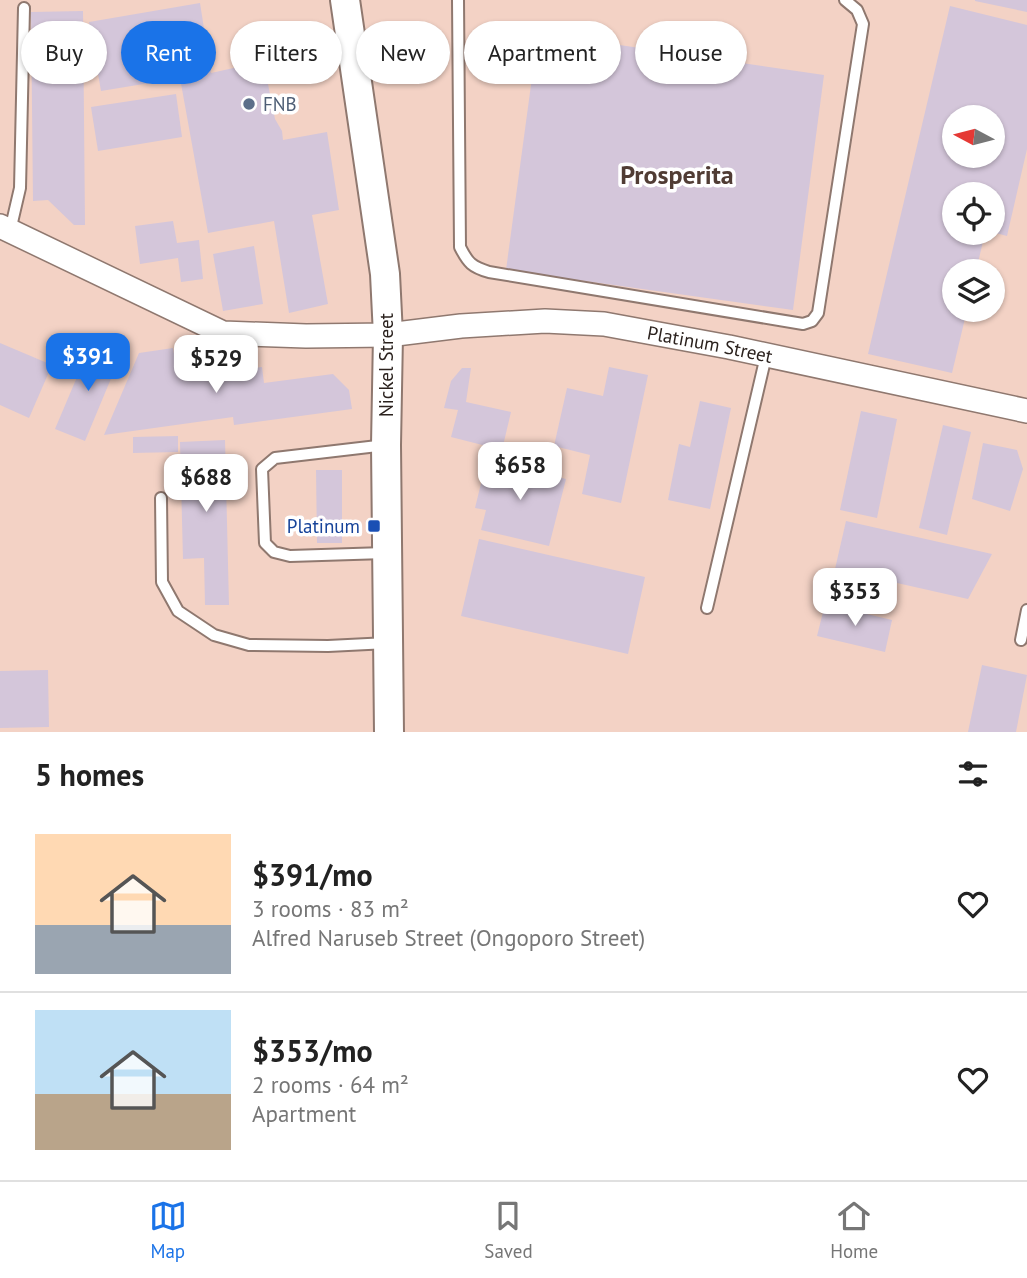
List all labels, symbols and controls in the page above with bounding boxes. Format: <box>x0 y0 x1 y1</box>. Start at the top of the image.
chip: Buy <box>21 21 107 84</box>
chip: Rent <box>121 21 216 84</box>
chip: Filters <box>230 21 342 84</box>
chip: New <box>356 21 450 84</box>
chip: Apartment <box>464 21 621 84</box>
chip: House <box>635 21 747 84</box>
place label: FNB <box>263 92 297 116</box>
marker: FNB <box>241 96 257 112</box>
north arrow <box>942 105 1004 168</box>
map controls <box>942 105 1005 322</box>
district label: Prosperita <box>620 158 734 191</box>
button: locate <box>942 182 1005 245</box>
button: layers <box>942 259 1005 322</box>
street label: Nickel Street <box>374 312 398 417</box>
street label: Platinum Street <box>645 320 775 368</box>
pin: $391 <box>47 334 129 393</box>
pin: $529 <box>175 336 257 395</box>
text: $391 <box>62 341 114 370</box>
text: $529 <box>190 343 242 372</box>
pin: $658 <box>479 442 561 502</box>
text: $658 <box>494 450 546 479</box>
pin: $688 <box>165 454 247 514</box>
text: $688 <box>180 462 232 491</box>
place label: Platinum <box>287 514 360 538</box>
marker: Platinum <box>366 518 382 534</box>
pin: $353 <box>814 568 896 628</box>
text: $353 <box>829 576 881 605</box>
text: 5 homes <box>35 755 144 794</box>
icon: filters <box>954 755 992 793</box>
text: $391/mo <box>252 855 373 894</box>
icon: home <box>91 862 175 946</box>
icon: heart <box>954 885 992 923</box>
text: 3 rooms · 83 m² <box>252 894 409 923</box>
text: Alfred Naruseb Street (Ongoporo Street) <box>252 923 645 952</box>
text: $353/mo <box>252 1031 373 1070</box>
icon: home <box>91 1038 175 1122</box>
icon: heart <box>954 1061 992 1099</box>
text: 2 rooms · 64 m² <box>252 1070 409 1099</box>
text: Apartment <box>252 1099 356 1128</box>
tab: Map <box>149 1197 187 1263</box>
tab: Saved <box>484 1197 533 1263</box>
tab: Home <box>830 1197 878 1263</box>

